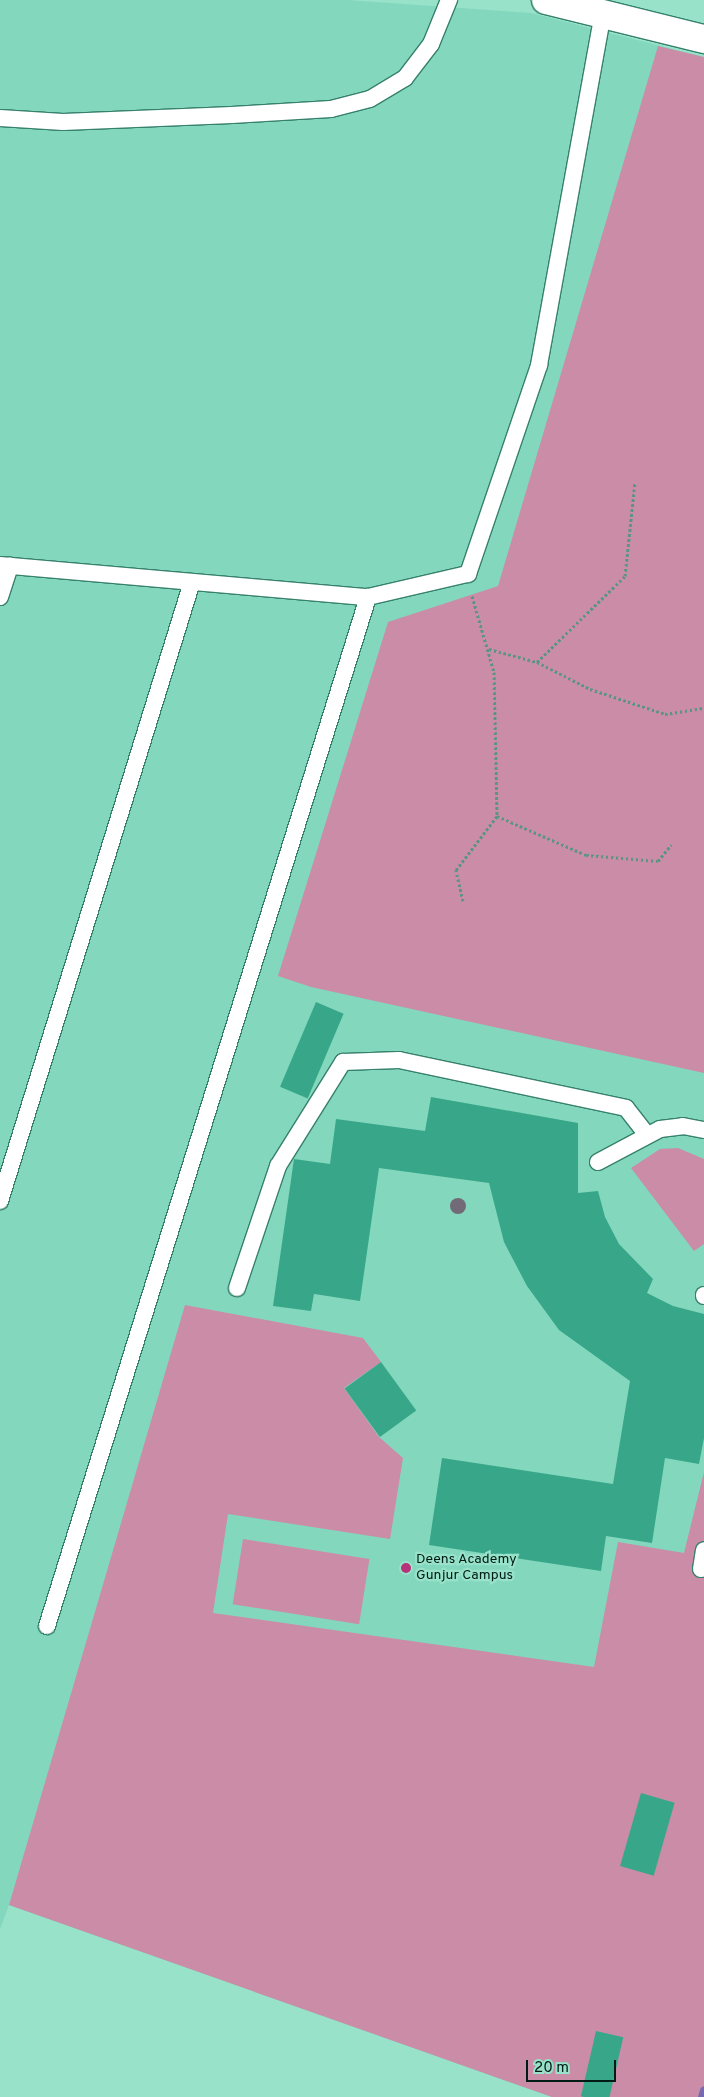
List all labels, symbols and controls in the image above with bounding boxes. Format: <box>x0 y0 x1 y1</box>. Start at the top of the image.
place label: Deens Academy Gunjur Campus <box>416 1552 517 1584</box>
marker: Deens Academy Gunjur Campus <box>400 1562 412 1574</box>
scale bar <box>529 2050 619 2082</box>
text: 20 m <box>534 2059 569 2078</box>

